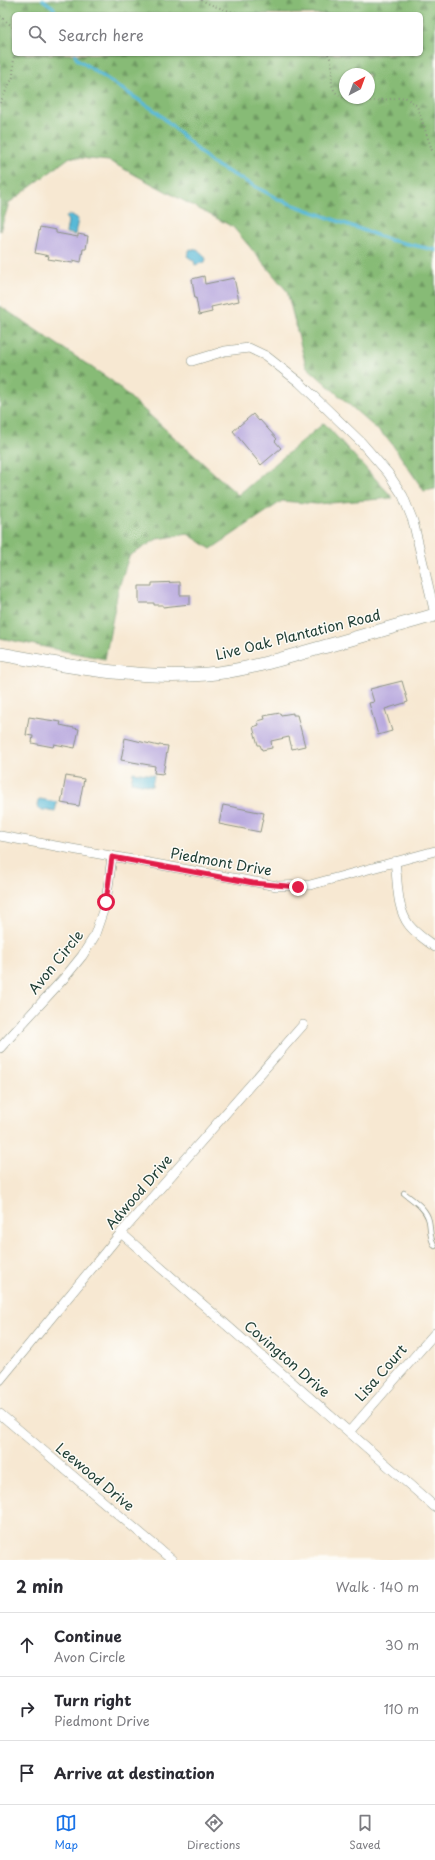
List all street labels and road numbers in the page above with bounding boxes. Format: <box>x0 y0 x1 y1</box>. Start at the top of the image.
street label: Live Oak Plantation Road <box>213 604 383 665</box>
street label: Piedmont Drive <box>169 842 274 881</box>
street label: Avon Circle <box>23 925 88 998</box>
street label: Adwood Drive <box>100 1150 177 1234</box>
street label: Covington Drive <box>240 1315 335 1402</box>
street label: Lisa Court <box>350 1339 412 1406</box>
street label: Leewood Drive <box>51 1437 139 1516</box>

